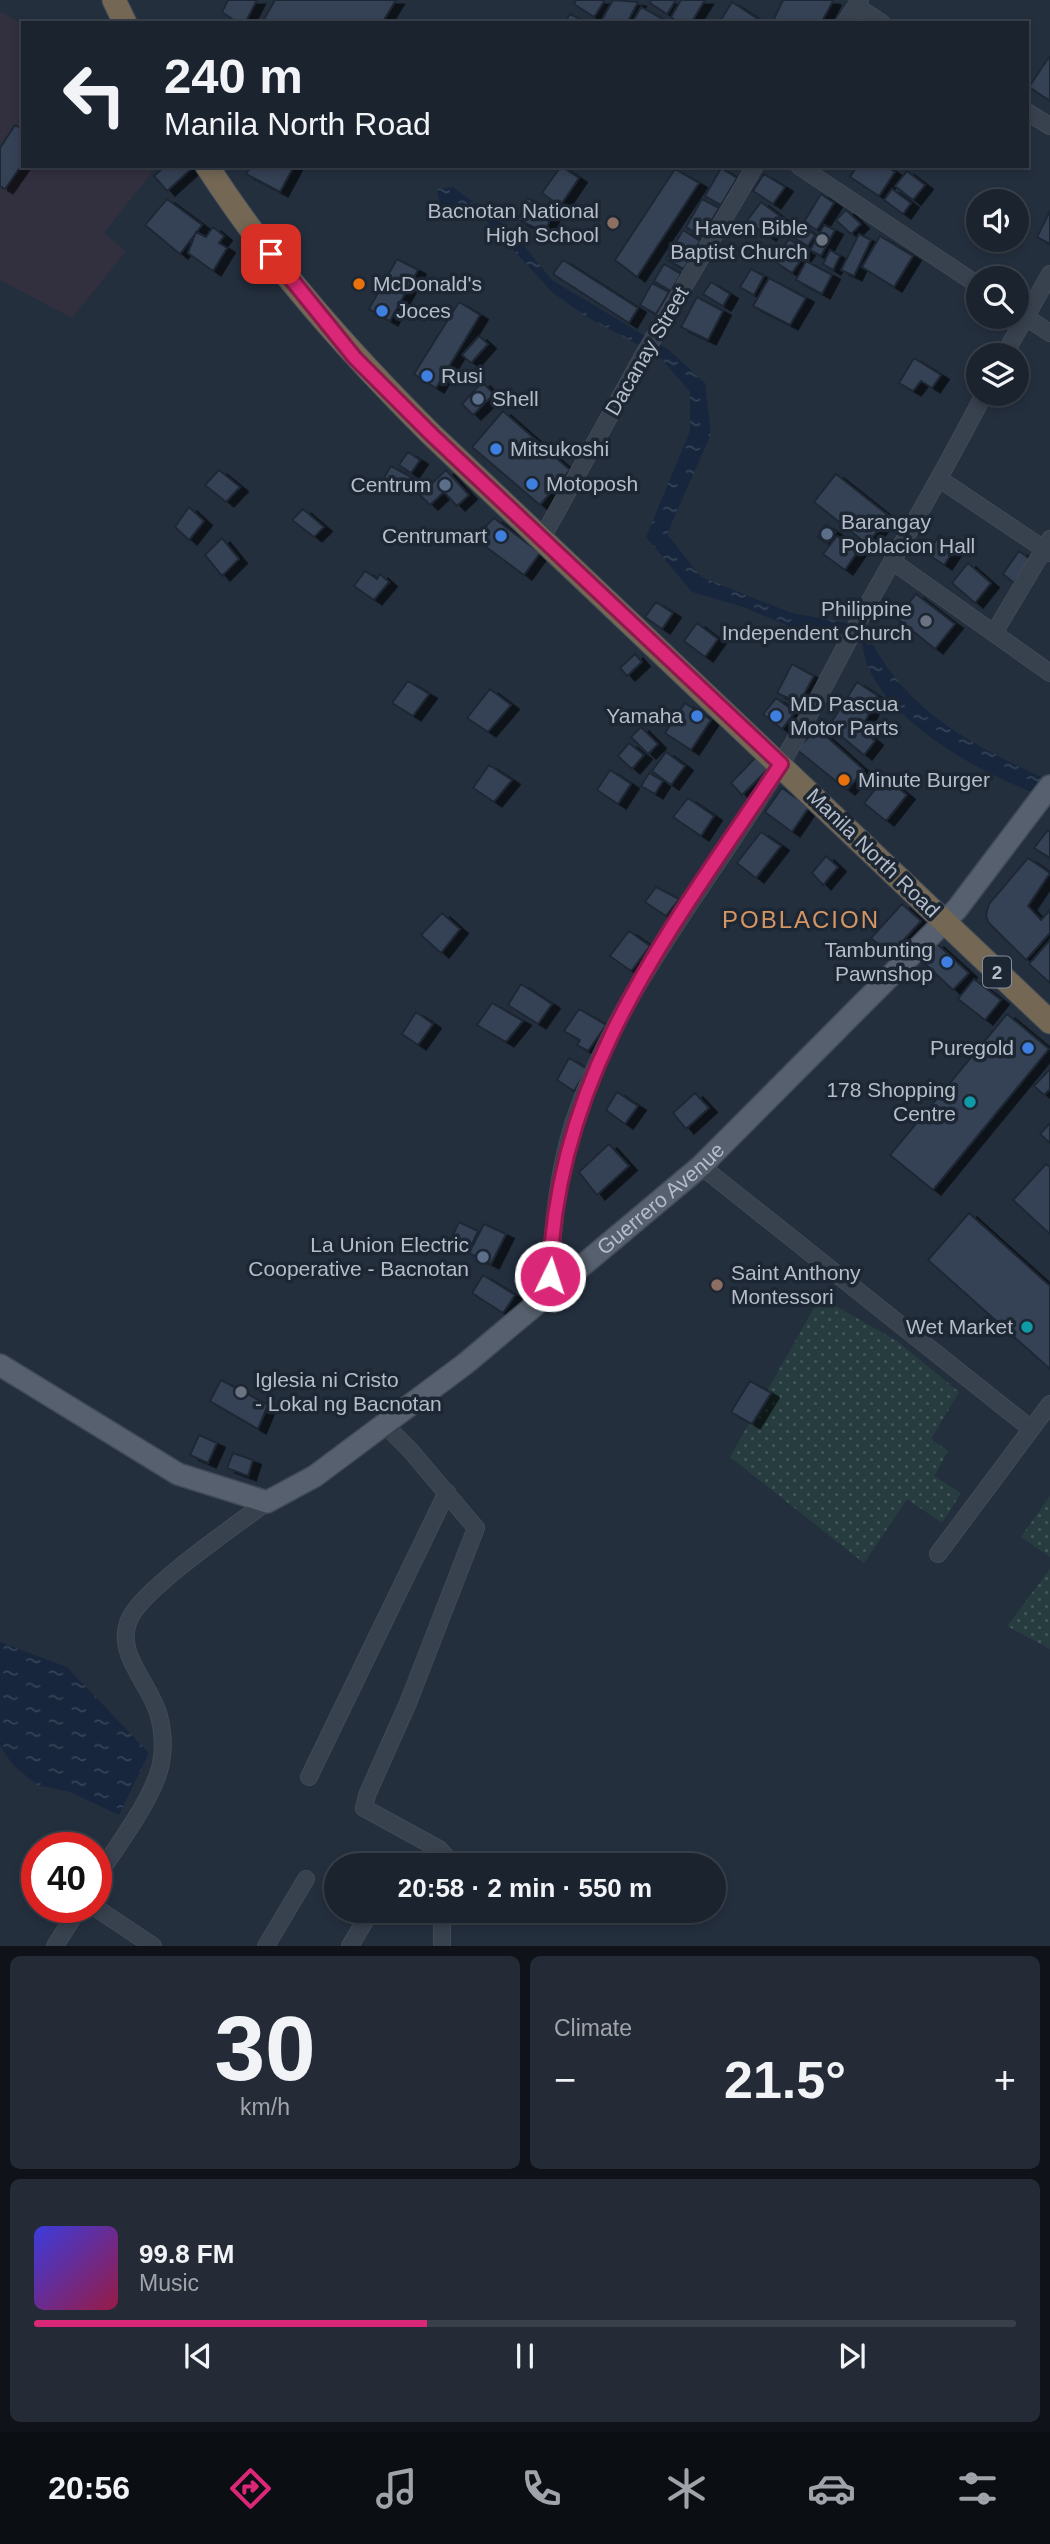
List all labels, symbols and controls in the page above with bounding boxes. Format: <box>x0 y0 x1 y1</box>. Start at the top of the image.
icon: left <box>49 49 140 140</box>
text: 240 m <box>164 49 303 103</box>
text: Manila North Road <box>164 106 431 142</box>
map controls <box>966 189 1029 406</box>
button: sound <box>966 189 1029 252</box>
place label: Bacnotan National High School <box>427 199 599 246</box>
marker: Bacnotan National High School <box>605 215 621 231</box>
place label: Haven Bible Baptist Church <box>670 216 808 263</box>
pin <box>241 224 301 284</box>
marker: Haven Bible Baptist Church <box>814 232 830 248</box>
icon: arrive <box>252 235 290 273</box>
button: search <box>966 266 1029 329</box>
place label: McDonald's <box>373 272 482 295</box>
marker: McDonald's <box>351 276 367 292</box>
street label: Dacanay Street <box>600 282 693 419</box>
place label: Joces <box>396 299 451 322</box>
marker: Joces <box>374 303 390 319</box>
button: layers <box>966 343 1029 406</box>
place label: Rusi <box>441 364 483 387</box>
marker: Rusi <box>419 368 435 384</box>
place label: Shell <box>492 387 539 410</box>
marker: Shell <box>470 391 486 407</box>
place label: Mitsukoshi <box>510 437 609 460</box>
marker: Mitsukoshi <box>488 441 504 457</box>
place label: Motoposh <box>546 472 638 495</box>
place label: Centrum <box>350 473 431 496</box>
marker: Motoposh <box>524 476 540 492</box>
marker: Centrum <box>437 477 453 493</box>
place label: Barangay Poblacion Hall <box>841 510 975 557</box>
place label: Centrumart <box>382 524 487 547</box>
marker: Barangay Poblacion Hall <box>819 526 835 542</box>
marker: Centrumart <box>493 528 509 544</box>
place label: Philippine Independent Church <box>722 597 912 644</box>
marker: Philippine Independent Church <box>918 613 934 629</box>
place label: MD Pascua Motor Parts <box>790 692 899 739</box>
place label: Yamaha <box>606 704 683 727</box>
marker: Yamaha <box>689 708 705 724</box>
marker: MD Pascua Motor Parts <box>768 708 784 724</box>
place label: Minute Burger <box>858 768 990 791</box>
marker: Minute Burger <box>836 772 852 788</box>
street label: Manila North Road <box>802 784 944 922</box>
district label: POBLACION <box>722 906 880 933</box>
place label: Tambunting Pawnshop <box>824 938 933 985</box>
marker: Tambunting Pawnshop <box>939 954 955 970</box>
road number: 2 <box>983 956 1011 988</box>
place label: Puregold <box>930 1036 1014 1059</box>
marker: Puregold <box>1020 1040 1036 1056</box>
place label: 178 Shopping Centre <box>826 1078 956 1125</box>
marker: 178 Shopping Centre <box>962 1094 978 1110</box>
street label: Guerrero Avenue <box>592 1138 729 1259</box>
place label: La Union Electric Cooperative - Bacnotan <box>248 1233 469 1280</box>
position arrow <box>513 1239 587 1313</box>
marker: La Union Electric Cooperative - Bacnotan <box>475 1249 491 1265</box>
place label: Saint Anthony Montessori <box>731 1261 861 1308</box>
marker: Saint Anthony Montessori <box>709 1277 725 1293</box>
place label: Wet Market <box>906 1315 1013 1338</box>
marker: Wet Market <box>1019 1319 1035 1335</box>
place label: Iglesia ni Cristo - Lokal ng Bacnotan <box>255 1368 442 1415</box>
marker: Iglesia ni Cristo - Lokal ng Bacnotan <box>233 1384 249 1400</box>
speed limit sign: 40 <box>21 1832 112 1923</box>
text: 20:58 · 2 min · 550 m <box>398 1873 652 1903</box>
text: 30 <box>214 1998 316 2099</box>
text: Climate <box>554 2015 632 2041</box>
text: 21.5° <box>724 2051 846 2109</box>
text: − <box>554 2059 576 2101</box>
text: + <box>994 2059 1016 2101</box>
text: km/h <box>240 2094 290 2120</box>
text: 99.8 FM <box>139 2239 234 2269</box>
text: Music <box>139 2270 199 2296</box>
icon: previous <box>179 2337 217 2375</box>
icon: pause <box>506 2337 544 2375</box>
icon: next <box>833 2337 871 2375</box>
icon: directions <box>226 2464 275 2513</box>
icon: music <box>372 2464 421 2513</box>
icon: phone <box>517 2464 566 2513</box>
icon: climate <box>662 2464 711 2513</box>
icon: car <box>807 2464 856 2513</box>
icon: filters <box>953 2464 1002 2513</box>
text: 20:56 <box>48 2470 130 2506</box>

